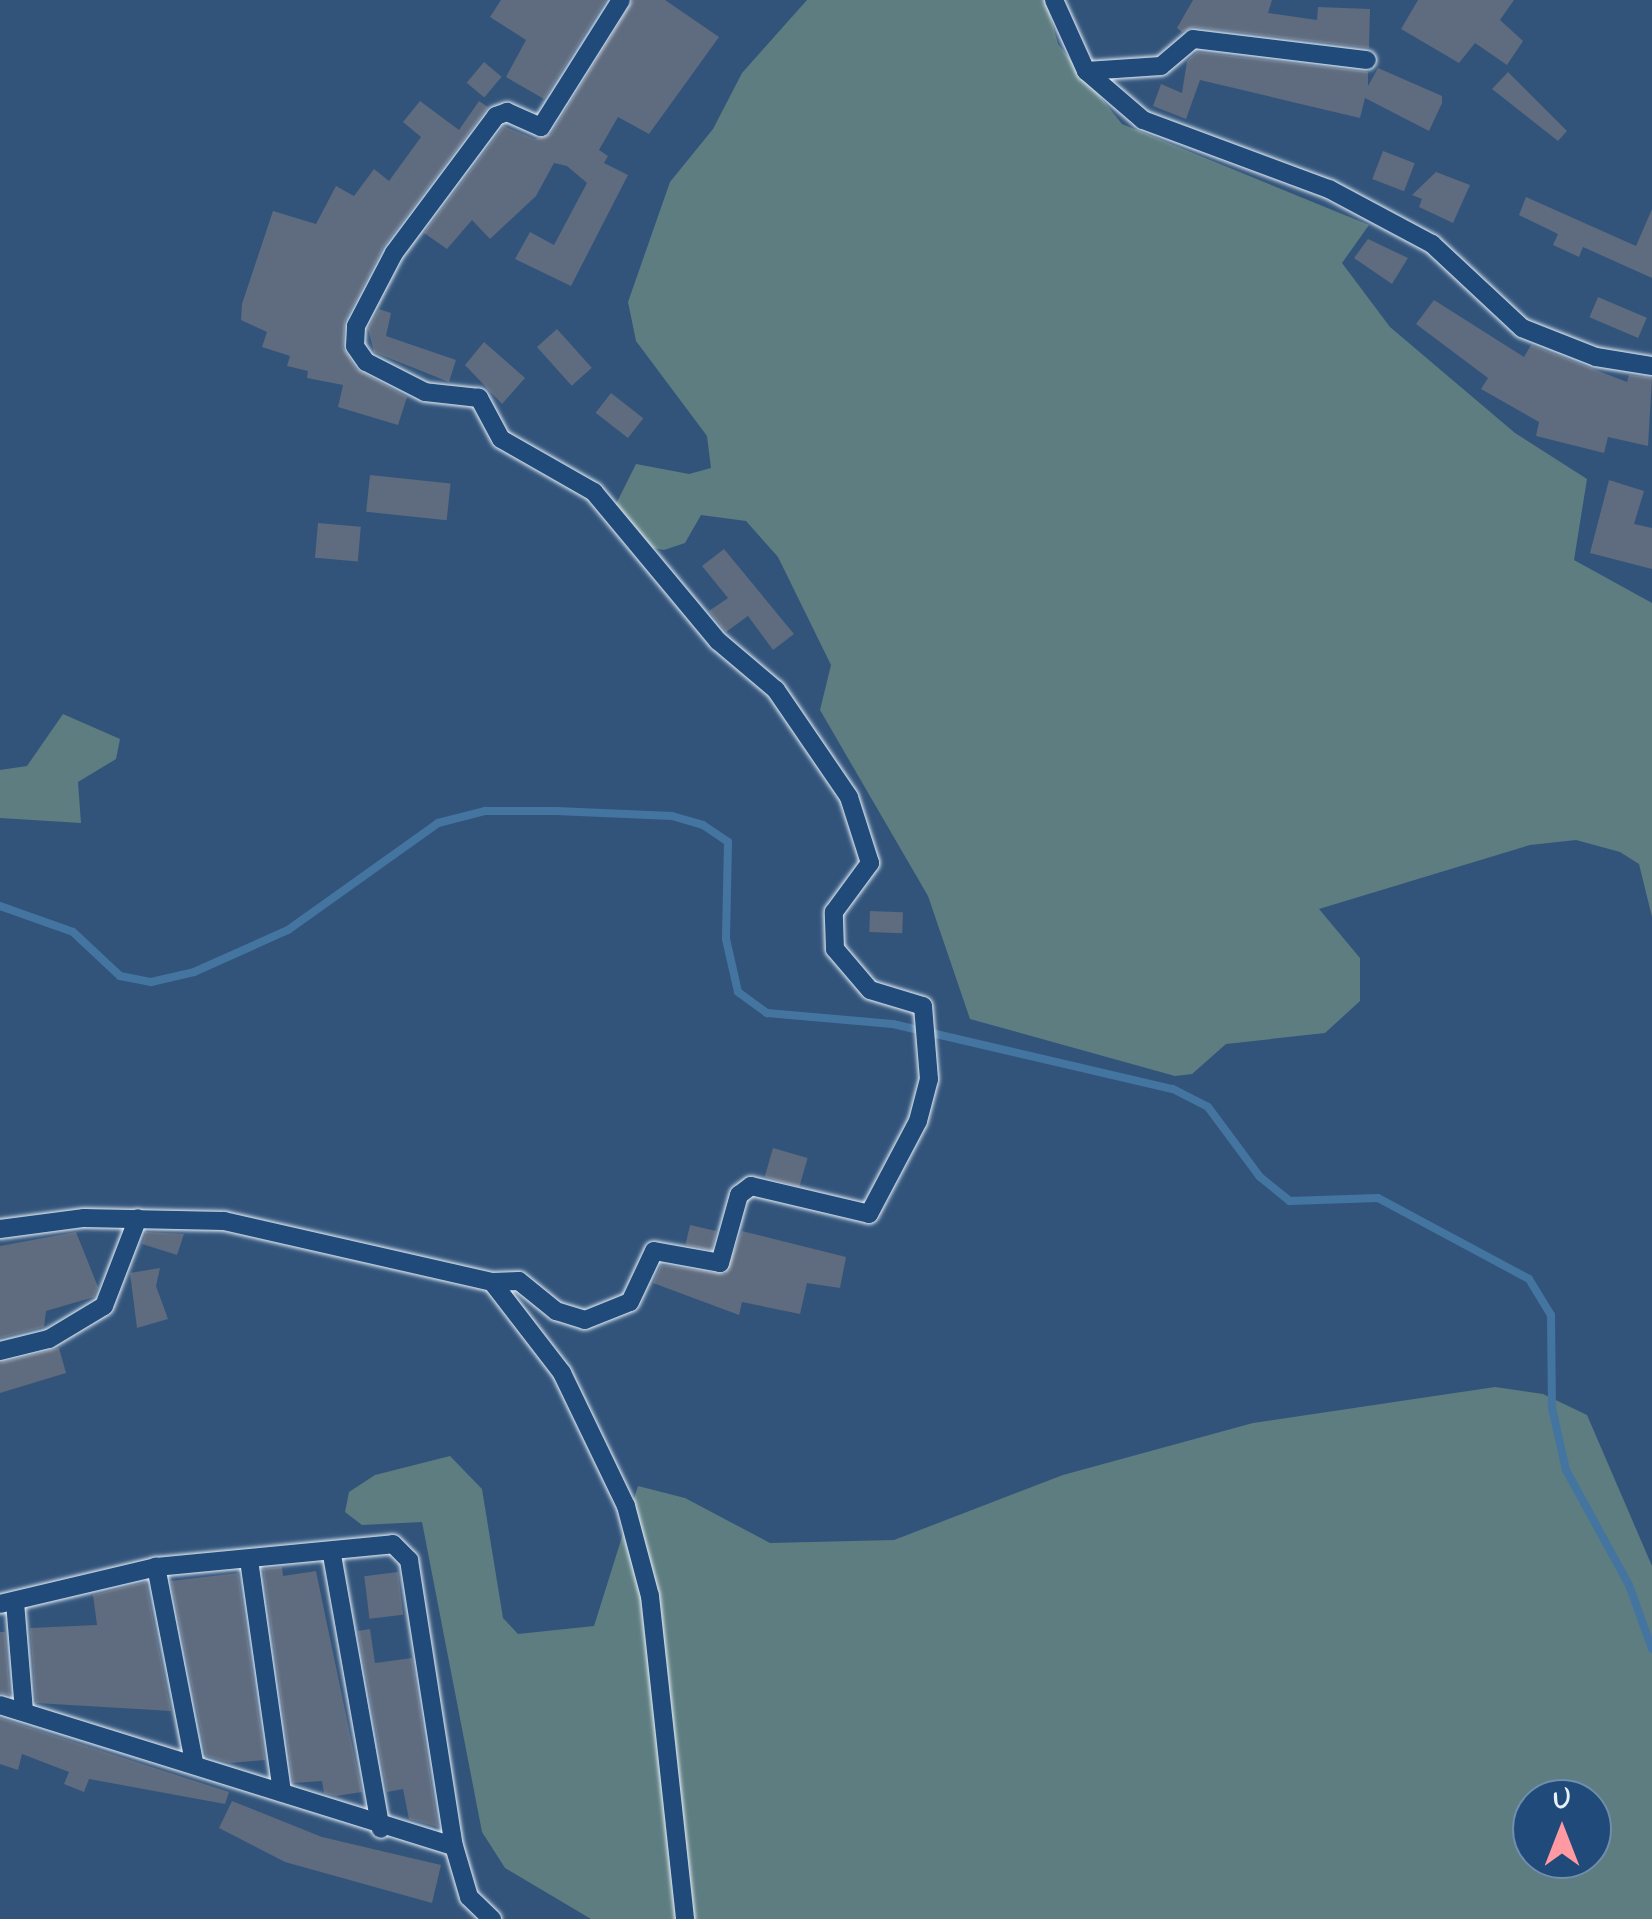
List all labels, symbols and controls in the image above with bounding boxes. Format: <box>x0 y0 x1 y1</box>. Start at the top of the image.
north arrow <box>1512 1779 1612 1879</box>
text: U <box>1553 1782 1571 1819</box>

